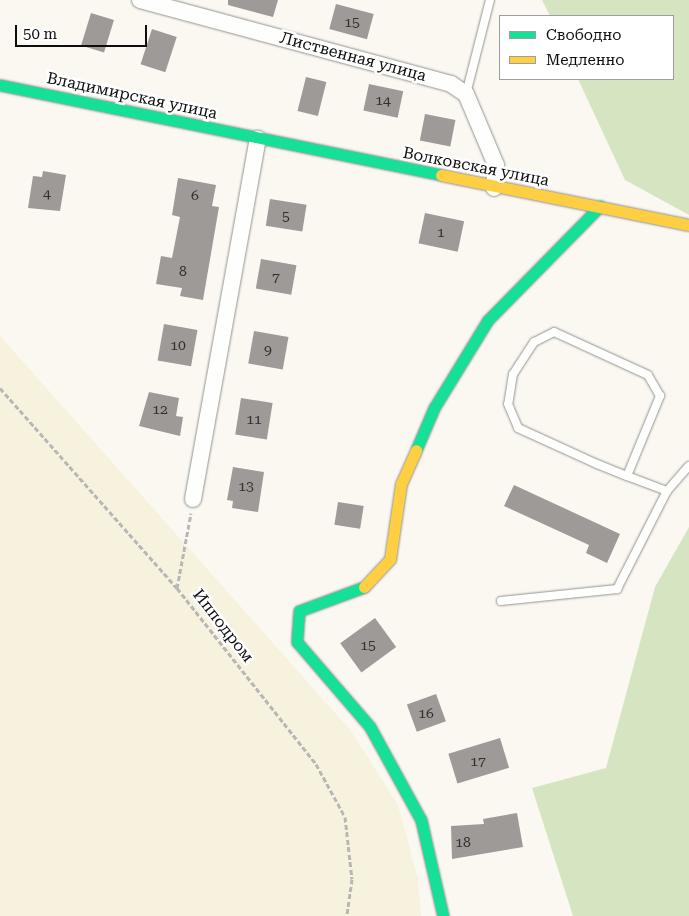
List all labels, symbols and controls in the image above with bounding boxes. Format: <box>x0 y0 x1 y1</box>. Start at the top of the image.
house number: 15 <box>344 14 360 30</box>
scale bar <box>18 15 150 47</box>
legend <box>499 15 674 80</box>
text: 50 m <box>23 25 57 43</box>
text: Свободно <box>546 26 621 44</box>
street label: Лиственная улица <box>278 28 428 86</box>
text: Медленно <box>546 51 625 69</box>
street label: Владимирская улица <box>45 69 219 123</box>
house number: 14 <box>375 92 391 108</box>
street label: Волковская улица <box>401 143 551 191</box>
house number: 4 <box>43 185 51 201</box>
house number: 6 <box>191 187 199 203</box>
house number: 5 <box>282 208 290 224</box>
house number: 1 <box>437 224 445 240</box>
house number: 8 <box>179 263 187 279</box>
house number: 7 <box>272 269 280 285</box>
house number: 10 <box>170 337 186 353</box>
house number: 9 <box>264 342 272 358</box>
house number: 12 <box>152 401 168 417</box>
house number: 11 <box>246 411 262 427</box>
house number: 13 <box>238 478 254 494</box>
street label: Ипподром <box>189 586 257 666</box>
house number: 15 <box>360 637 376 653</box>
house number: 16 <box>418 705 434 721</box>
house number: 17 <box>470 753 486 769</box>
house number: 18 <box>455 834 471 850</box>

